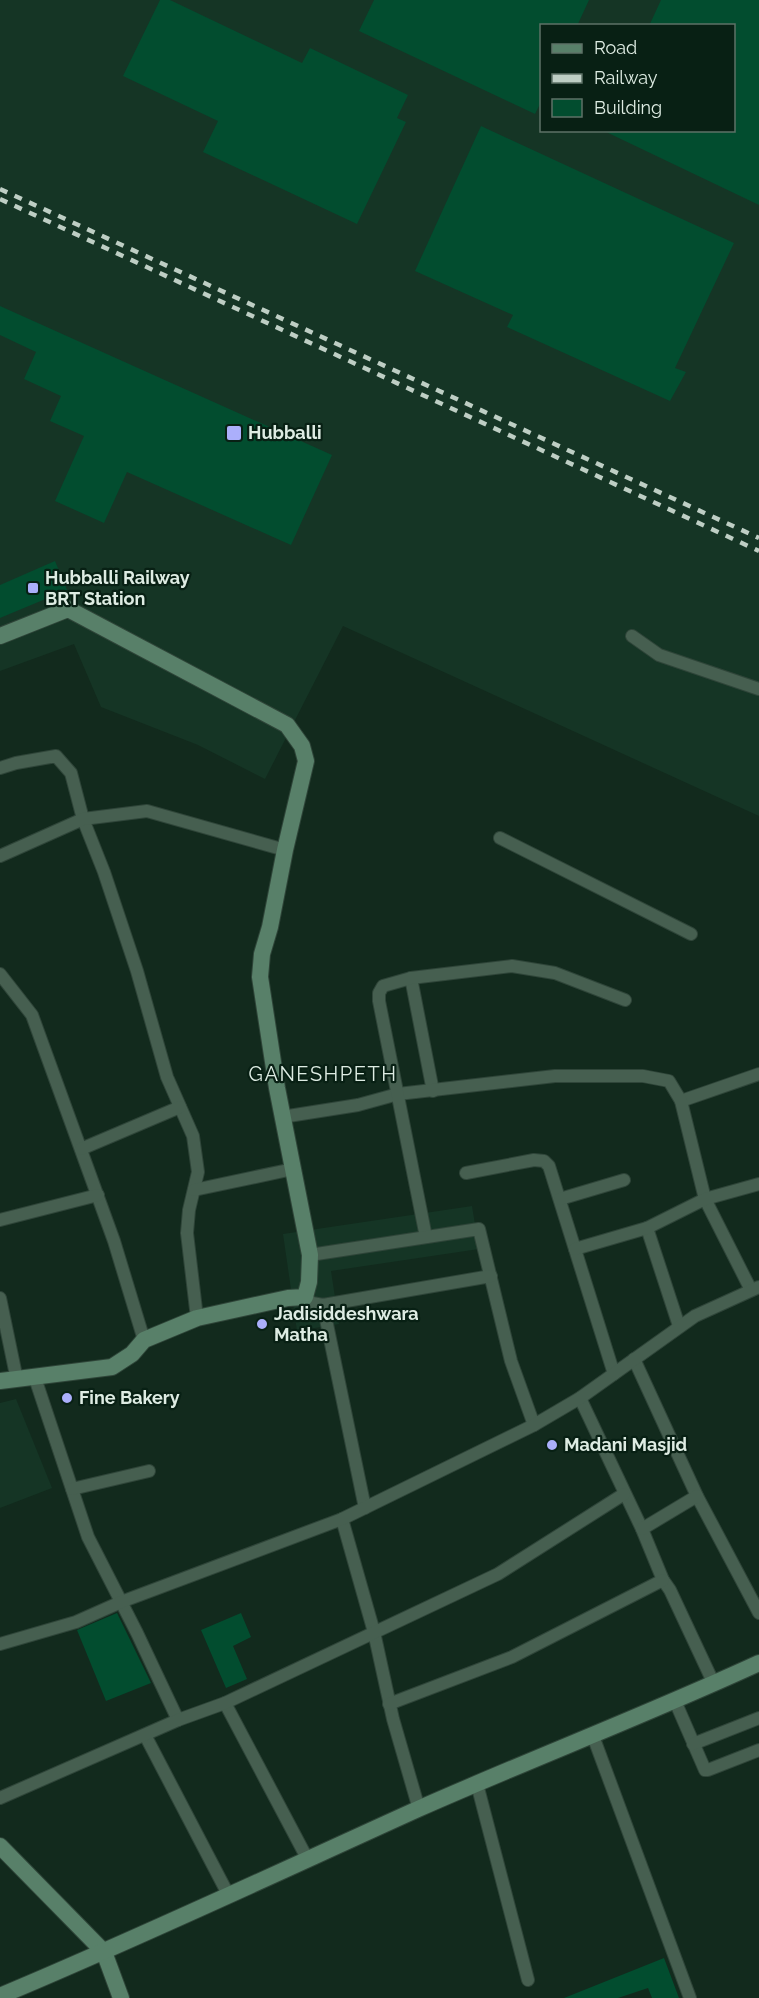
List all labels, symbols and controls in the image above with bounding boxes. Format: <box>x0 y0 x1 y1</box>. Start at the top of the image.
legend <box>540 24 735 132</box>
text: Road <box>594 37 637 58</box>
text: Railway <box>594 67 658 88</box>
text: Building <box>594 97 662 118</box>
place label: Hubballi <box>248 422 322 443</box>
marker: Hubballi <box>225 424 243 442</box>
place label: Hubballi Railway BRT Station <box>45 567 190 609</box>
marker: Hubballi Railway BRT Station <box>26 581 40 595</box>
district label: GANESHPETH <box>249 1062 397 1086</box>
place label: Jadisiddeshwara Matha <box>274 1303 419 1345</box>
marker: Jadisiddeshwara Matha <box>255 1317 269 1331</box>
place label: Fine Bakery <box>79 1387 180 1408</box>
marker: Fine Bakery <box>60 1391 74 1405</box>
place label: Madani Masjid <box>564 1434 687 1455</box>
marker: Madani Masjid <box>545 1438 559 1452</box>

